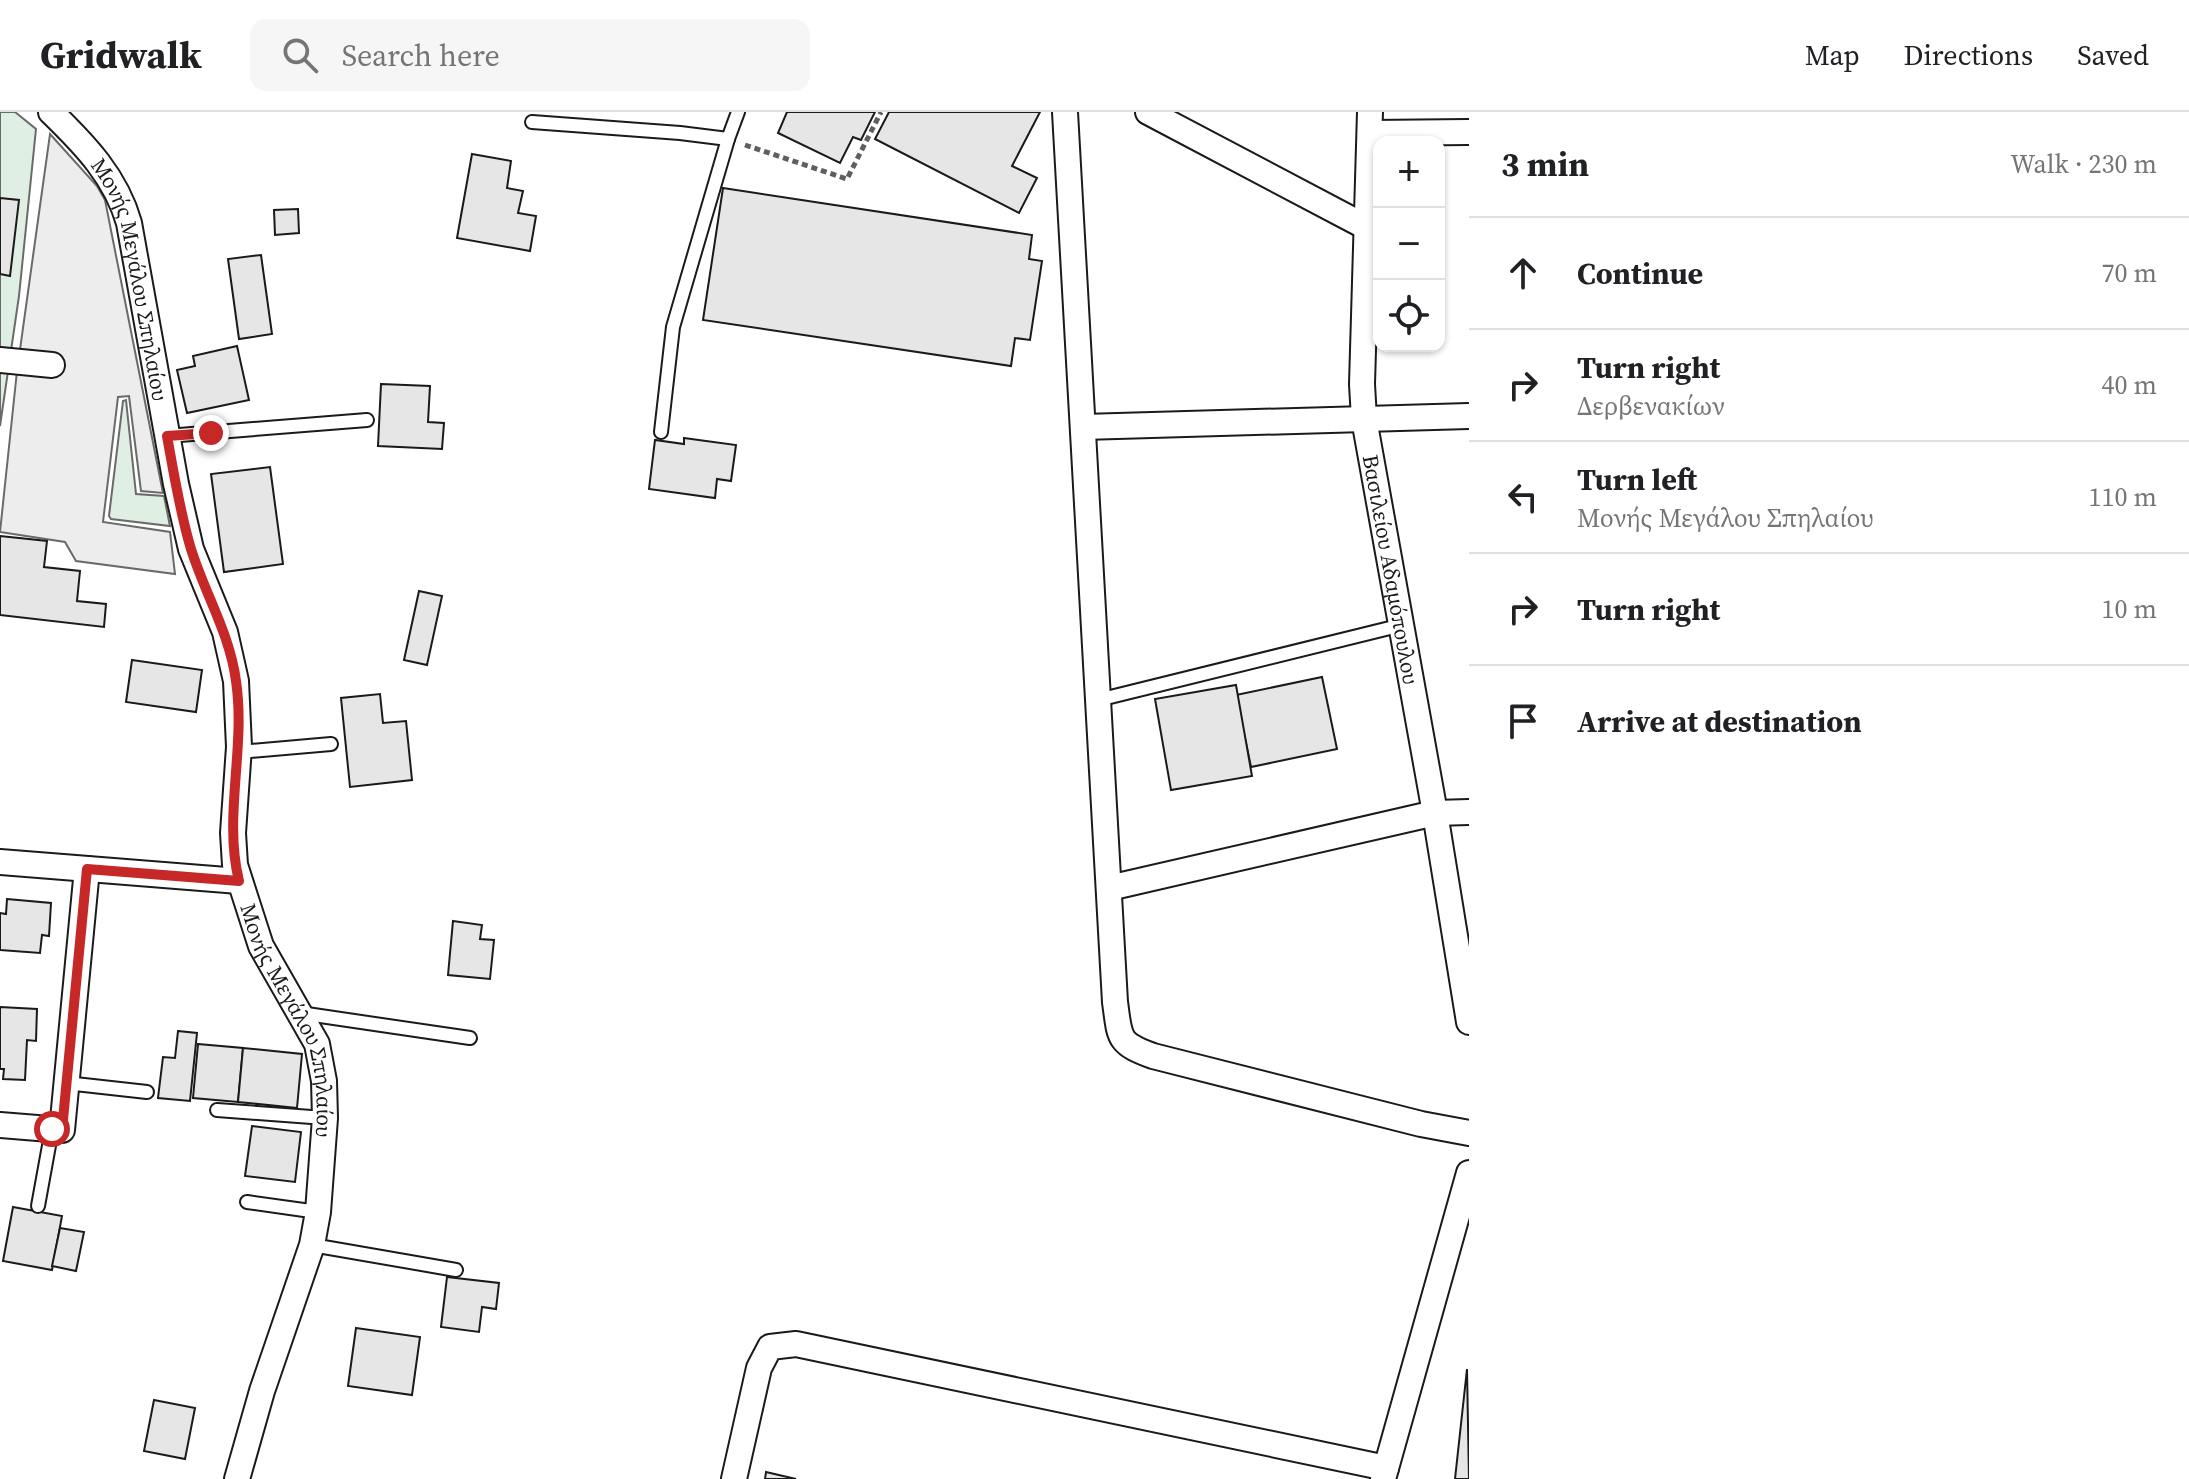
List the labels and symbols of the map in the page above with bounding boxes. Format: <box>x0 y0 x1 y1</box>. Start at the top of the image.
street label: Μονής Μεγάλου Σπηλαίου <box>84 152 176 403</box>
route end <box>193 415 229 451</box>
street label: Βασιλείου Αδαμόπουλου <box>1356 452 1427 687</box>
street label: Μονής Μεγάλου Σπηλαίου <box>233 899 340 1138</box>
route start <box>34 1111 70 1147</box>

